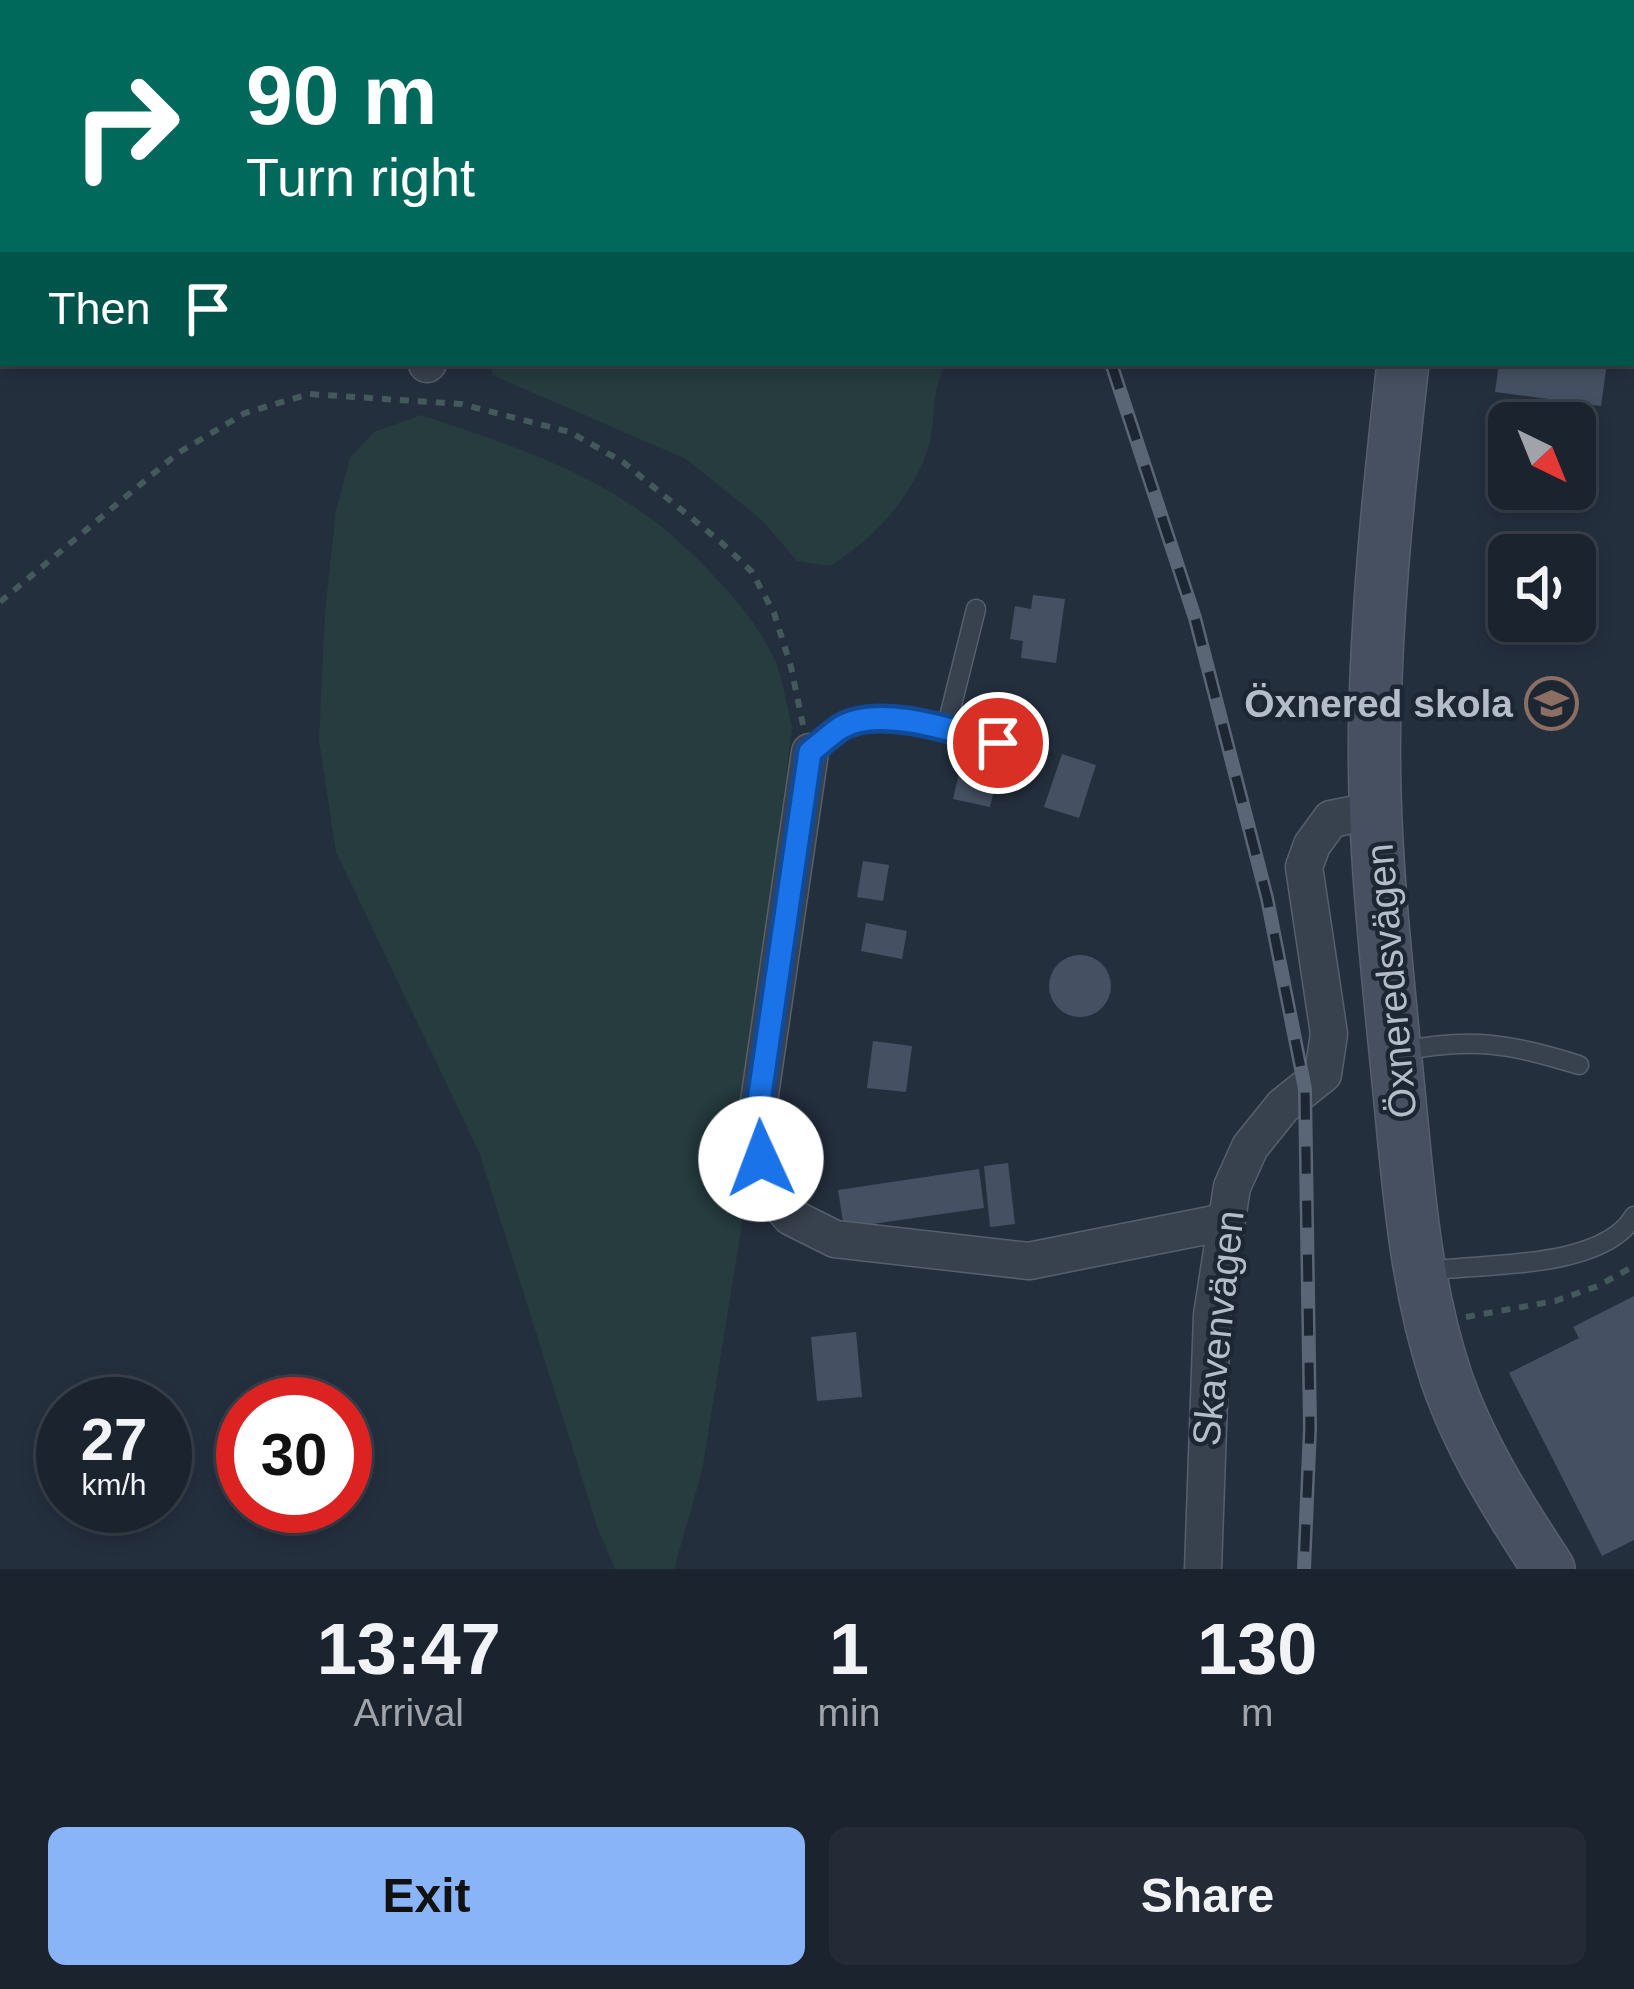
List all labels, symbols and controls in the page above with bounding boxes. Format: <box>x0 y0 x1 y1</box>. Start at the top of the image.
icon: right <box>48 48 204 204</box>
text: 90 m <box>246 48 437 142</box>
text: Turn right <box>246 147 475 207</box>
icon: arrive <box>175 276 241 342</box>
text: Then <box>48 283 151 334</box>
north arrow <box>1488 402 1596 510</box>
map controls <box>1488 402 1596 642</box>
button: sound <box>1488 534 1596 642</box>
school or university icon: Öxnered skola <box>1524 675 1580 731</box>
place label: Öxnered skola <box>1244 682 1513 725</box>
pin <box>947 692 1049 794</box>
icon: arrive <box>965 710 1031 776</box>
street label: Öxneredsvägen <box>1358 842 1424 1120</box>
position arrow <box>698 1096 824 1222</box>
street label: Skavenvägen <box>1184 1208 1252 1448</box>
speed limit sign: 30 <box>216 1377 372 1533</box>
text: 27 <box>81 1406 147 1473</box>
text: km/h <box>81 1468 147 1501</box>
text: 13:47 <box>317 1609 501 1689</box>
text: 1 <box>829 1609 869 1689</box>
text: 130 <box>1197 1609 1317 1689</box>
text: Arrival <box>354 1691 464 1734</box>
text: min <box>818 1691 880 1734</box>
text: m <box>1241 1691 1273 1734</box>
button: Exit <box>48 1827 805 1965</box>
button: Share <box>829 1827 1586 1965</box>

